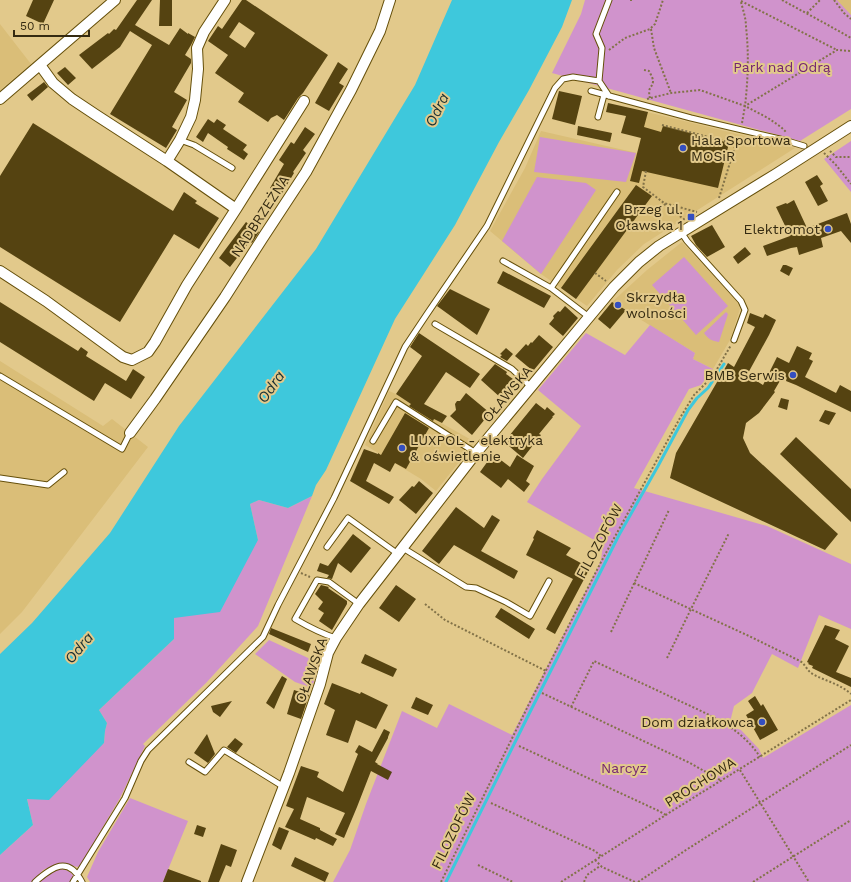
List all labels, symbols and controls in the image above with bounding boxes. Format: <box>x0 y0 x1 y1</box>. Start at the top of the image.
scale bar <box>14 12 89 38</box>
text: 50 m <box>20 19 50 33</box>
park label: Park nad Odrą <box>733 59 831 75</box>
water label: Odra <box>421 90 453 130</box>
place label: Hala Sportowa MOSiR <box>691 132 791 164</box>
marker: Hala Sportowa MOSiR <box>678 143 688 153</box>
street label: NADBRZEŻNA <box>228 172 292 260</box>
place label: Brzeg ul. Oławska 1 <box>615 201 683 233</box>
marker: Brzeg ul. Oławska 1 <box>686 212 696 222</box>
place label: Elektromot <box>744 221 820 237</box>
marker: Elektromot <box>823 224 833 234</box>
place label: Skrzydła wolności <box>626 289 686 321</box>
marker: Skrzydła wolności <box>613 300 623 310</box>
street label: OŁAWSKA <box>479 363 535 425</box>
water label: Odra <box>254 367 288 407</box>
place label: BMB Serwis <box>704 367 785 383</box>
marker: BMB Serwis <box>788 370 798 380</box>
place label: LUXPOL - elektryka & oświetlenie <box>410 432 543 464</box>
marker: LUXPOL - elektryka & oświetlenie <box>397 443 407 453</box>
street label: FILOZOFÓW <box>573 501 625 581</box>
water label: Odra <box>61 629 97 667</box>
street label: OŁAWSKA <box>292 635 330 705</box>
place label: Dom działkowca <box>641 714 754 730</box>
marker: Dom działkowca <box>757 717 767 727</box>
street label: PROCHOWA <box>662 754 738 810</box>
park label: Narcyz <box>601 760 647 776</box>
street label: FILOZOFÓW <box>428 790 478 872</box>

